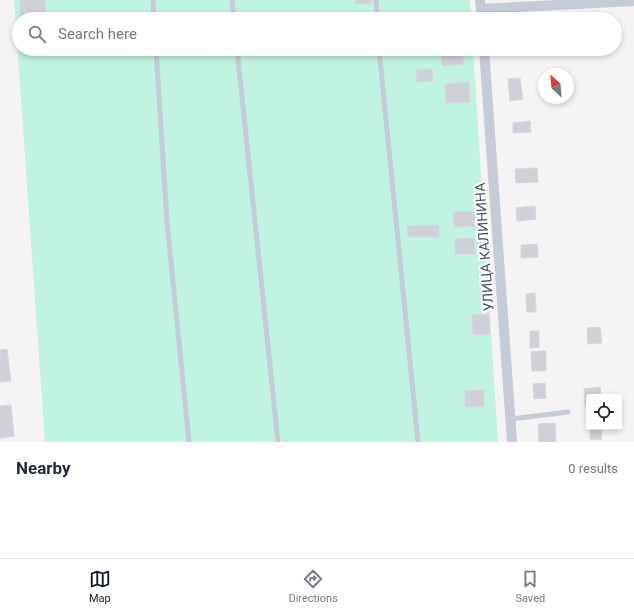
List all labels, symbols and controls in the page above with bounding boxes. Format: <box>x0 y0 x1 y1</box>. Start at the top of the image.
search box <box>12 12 622 56</box>
icon: search <box>26 23 48 45</box>
text: Search here <box>58 25 137 43</box>
north arrow <box>538 68 574 104</box>
street label: УЛИЦА КАЛИНИНА <box>472 182 496 312</box>
map controls <box>586 394 622 430</box>
button: locate <box>586 394 622 430</box>
text: Nearby <box>16 458 71 478</box>
text: 0 results <box>568 461 618 476</box>
tab: Map <box>89 568 111 605</box>
tab: Directions <box>288 568 338 605</box>
tab: Saved <box>515 568 545 605</box>

